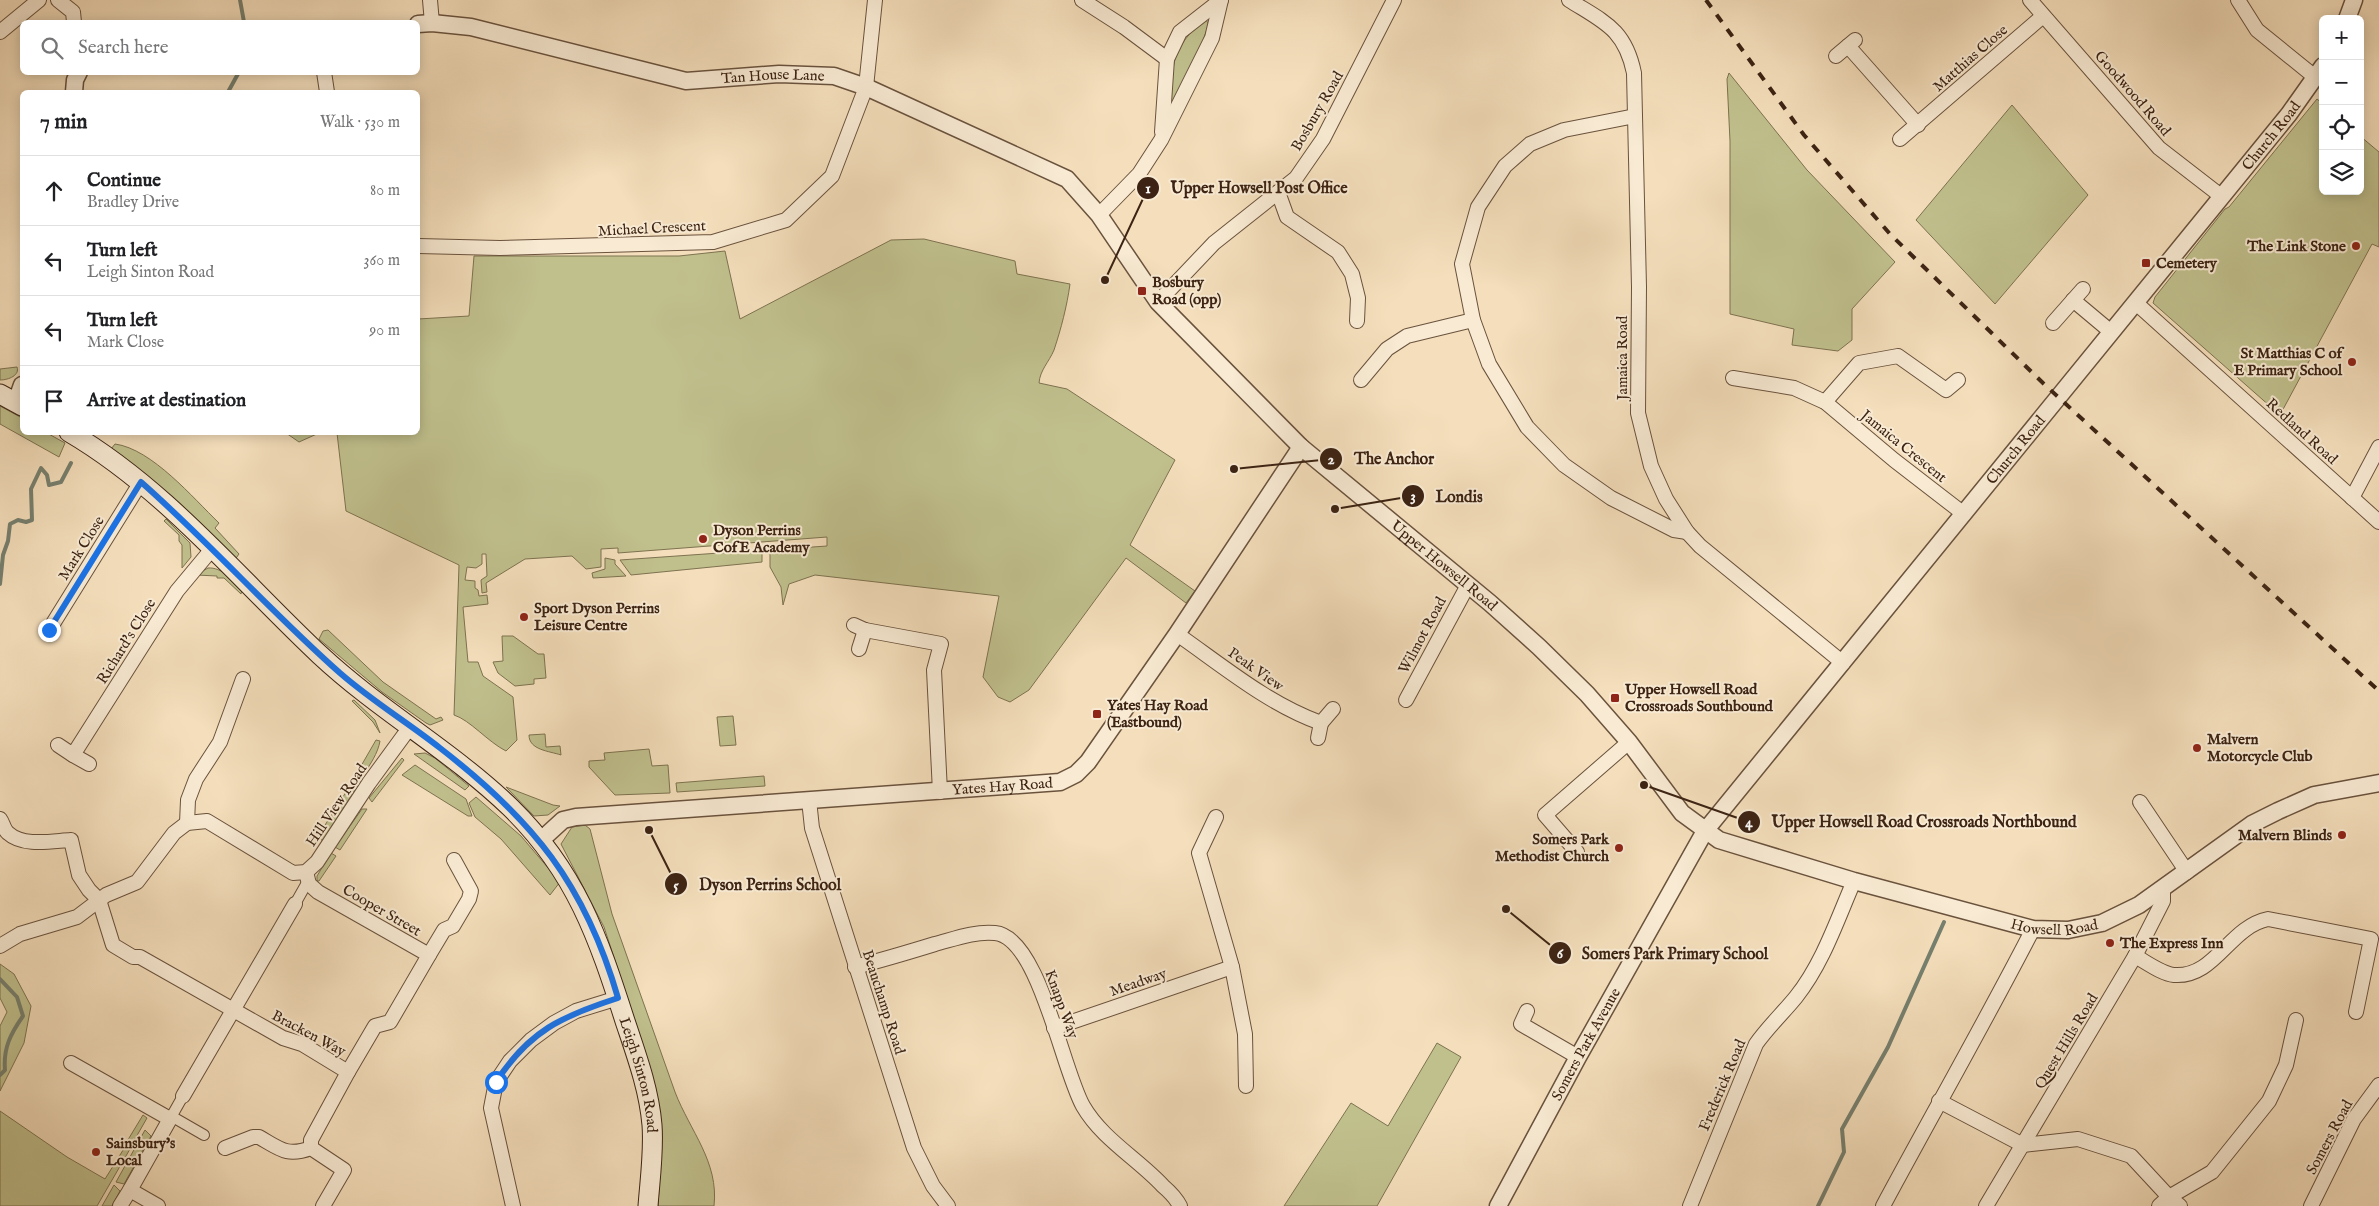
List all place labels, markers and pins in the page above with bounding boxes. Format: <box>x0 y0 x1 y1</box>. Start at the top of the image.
callout: Upper Howsell Post Office <box>1136 172 1358 203</box>
place label: The Link Stone <box>2246 237 2346 256</box>
marker: The Link Stone <box>2350 240 2362 252</box>
place label: Cemetery <box>2156 254 2218 273</box>
marker: Cemetery <box>2140 257 2152 269</box>
place label: Bosbury Road (opp) <box>1152 273 1221 309</box>
marker: Bosbury Road (opp) <box>1136 285 1148 297</box>
place label: St Matthias C of E Primary School <box>2234 344 2345 380</box>
marker: St Matthias C of E Primary School <box>2346 356 2358 368</box>
callout: The Anchor <box>1319 443 1444 474</box>
callout: Londis <box>1400 481 1492 512</box>
place label: Dyson Perrins CofE Academy <box>713 521 810 557</box>
marker: Dyson Perrins CofE Academy <box>697 533 709 545</box>
place label: Sport Dyson Perrins Leisure Centre <box>534 599 660 635</box>
marker: Sport Dyson Perrins Leisure Centre <box>518 611 530 623</box>
place label: Upper Howsell Road Crossroads Southbound <box>1624 680 1774 716</box>
marker: Upper Howsell Road Crossroads Southbound <box>1609 692 1621 704</box>
place label: Yates Hay Road (Eastbound) <box>1107 696 1209 732</box>
marker: Yates Hay Road (Eastbound) <box>1091 708 1103 720</box>
place label: Malvern Motorcycle Club <box>2207 730 2312 766</box>
marker: Malvern Motorcycle Club <box>2191 742 2203 754</box>
callout: Upper Howsell Road Crossroads Northbound <box>1736 806 2086 837</box>
place label: Malvern Blinds <box>2238 826 2333 845</box>
marker: Malvern Blinds <box>2336 829 2348 841</box>
place label: Somers Park Methodist Church <box>1495 830 1610 866</box>
marker: Somers Park Methodist Church <box>1613 842 1625 854</box>
callout: Dyson Perrins School <box>664 869 851 900</box>
place label: The Express Inn <box>2119 934 2224 953</box>
marker: The Express Inn <box>2104 937 2116 949</box>
callout: Somers Park Primary School <box>1547 938 1778 969</box>
place label: Sainsbury's Local <box>106 1134 176 1170</box>
marker: Sainsbury's Local <box>90 1146 102 1158</box>

